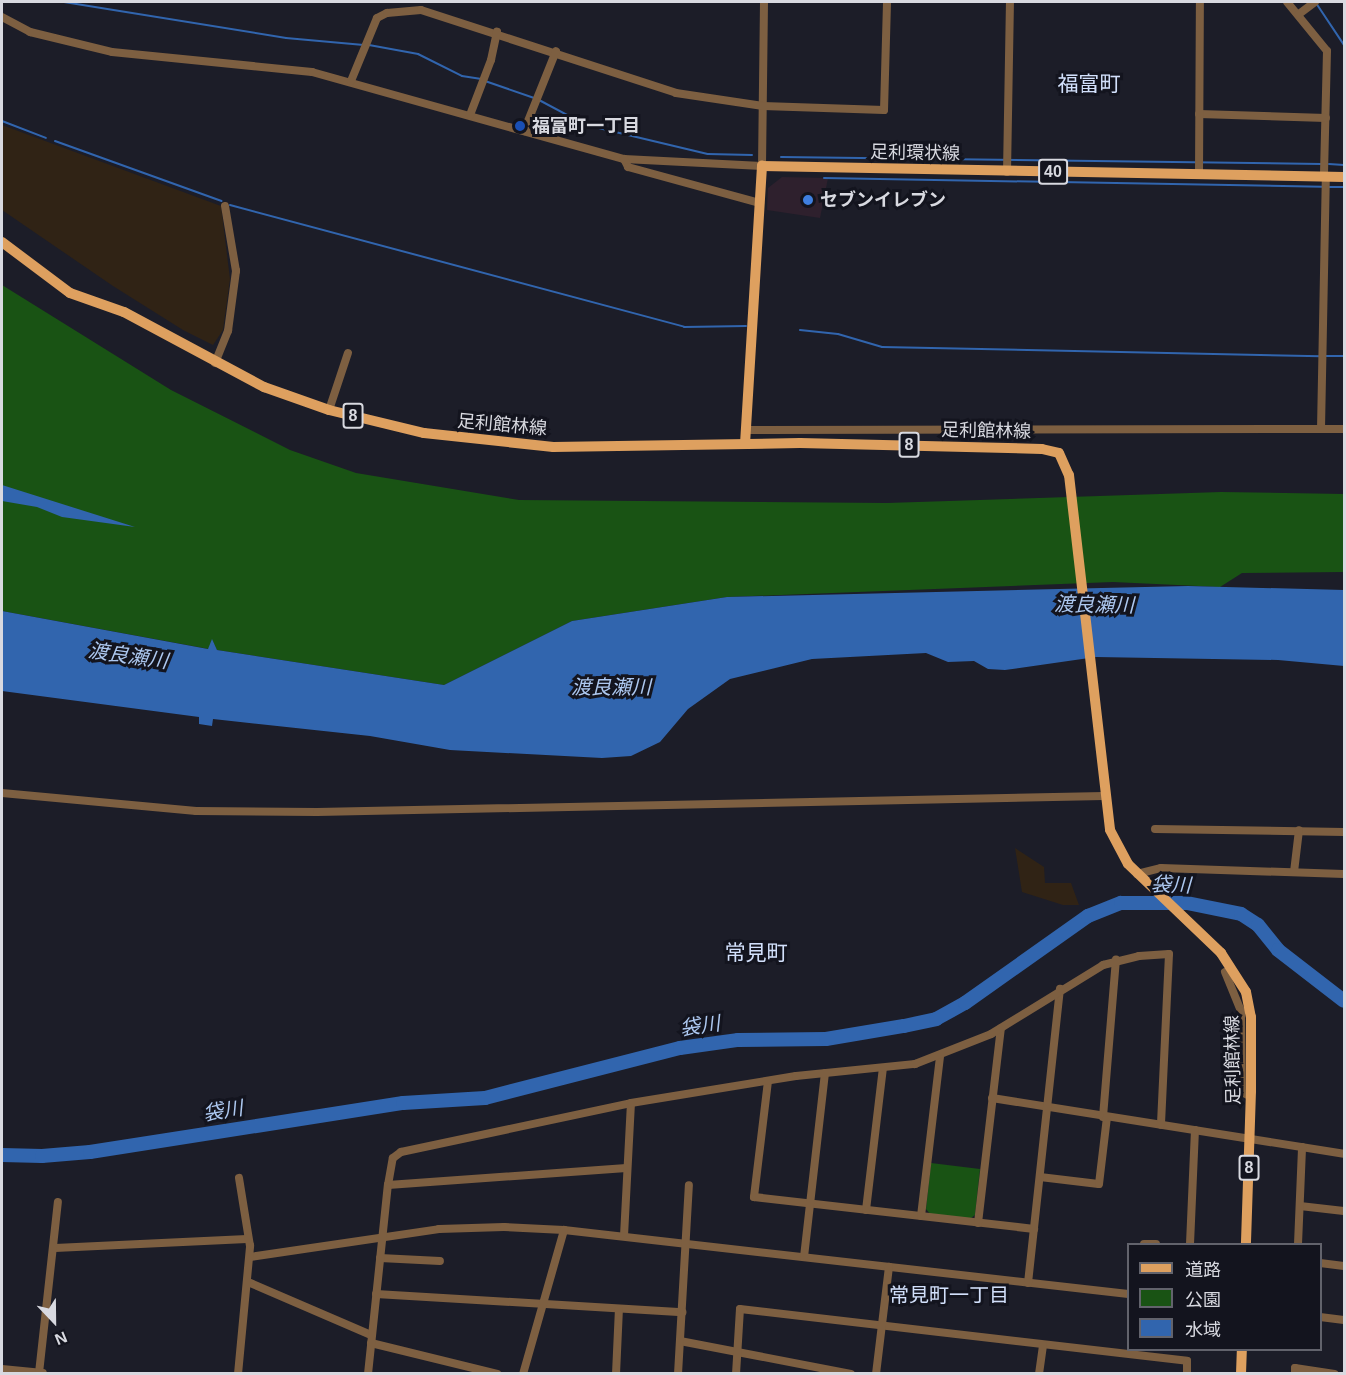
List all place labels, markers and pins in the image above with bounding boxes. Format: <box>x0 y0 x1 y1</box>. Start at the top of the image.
place label: 福富町一丁目 <box>532 115 640 137</box>
marker: 福富町一丁目 <box>513 119 527 133</box>
place label: セブンイレブン <box>820 189 946 211</box>
marker: セブンイレブン <box>801 193 815 207</box>

